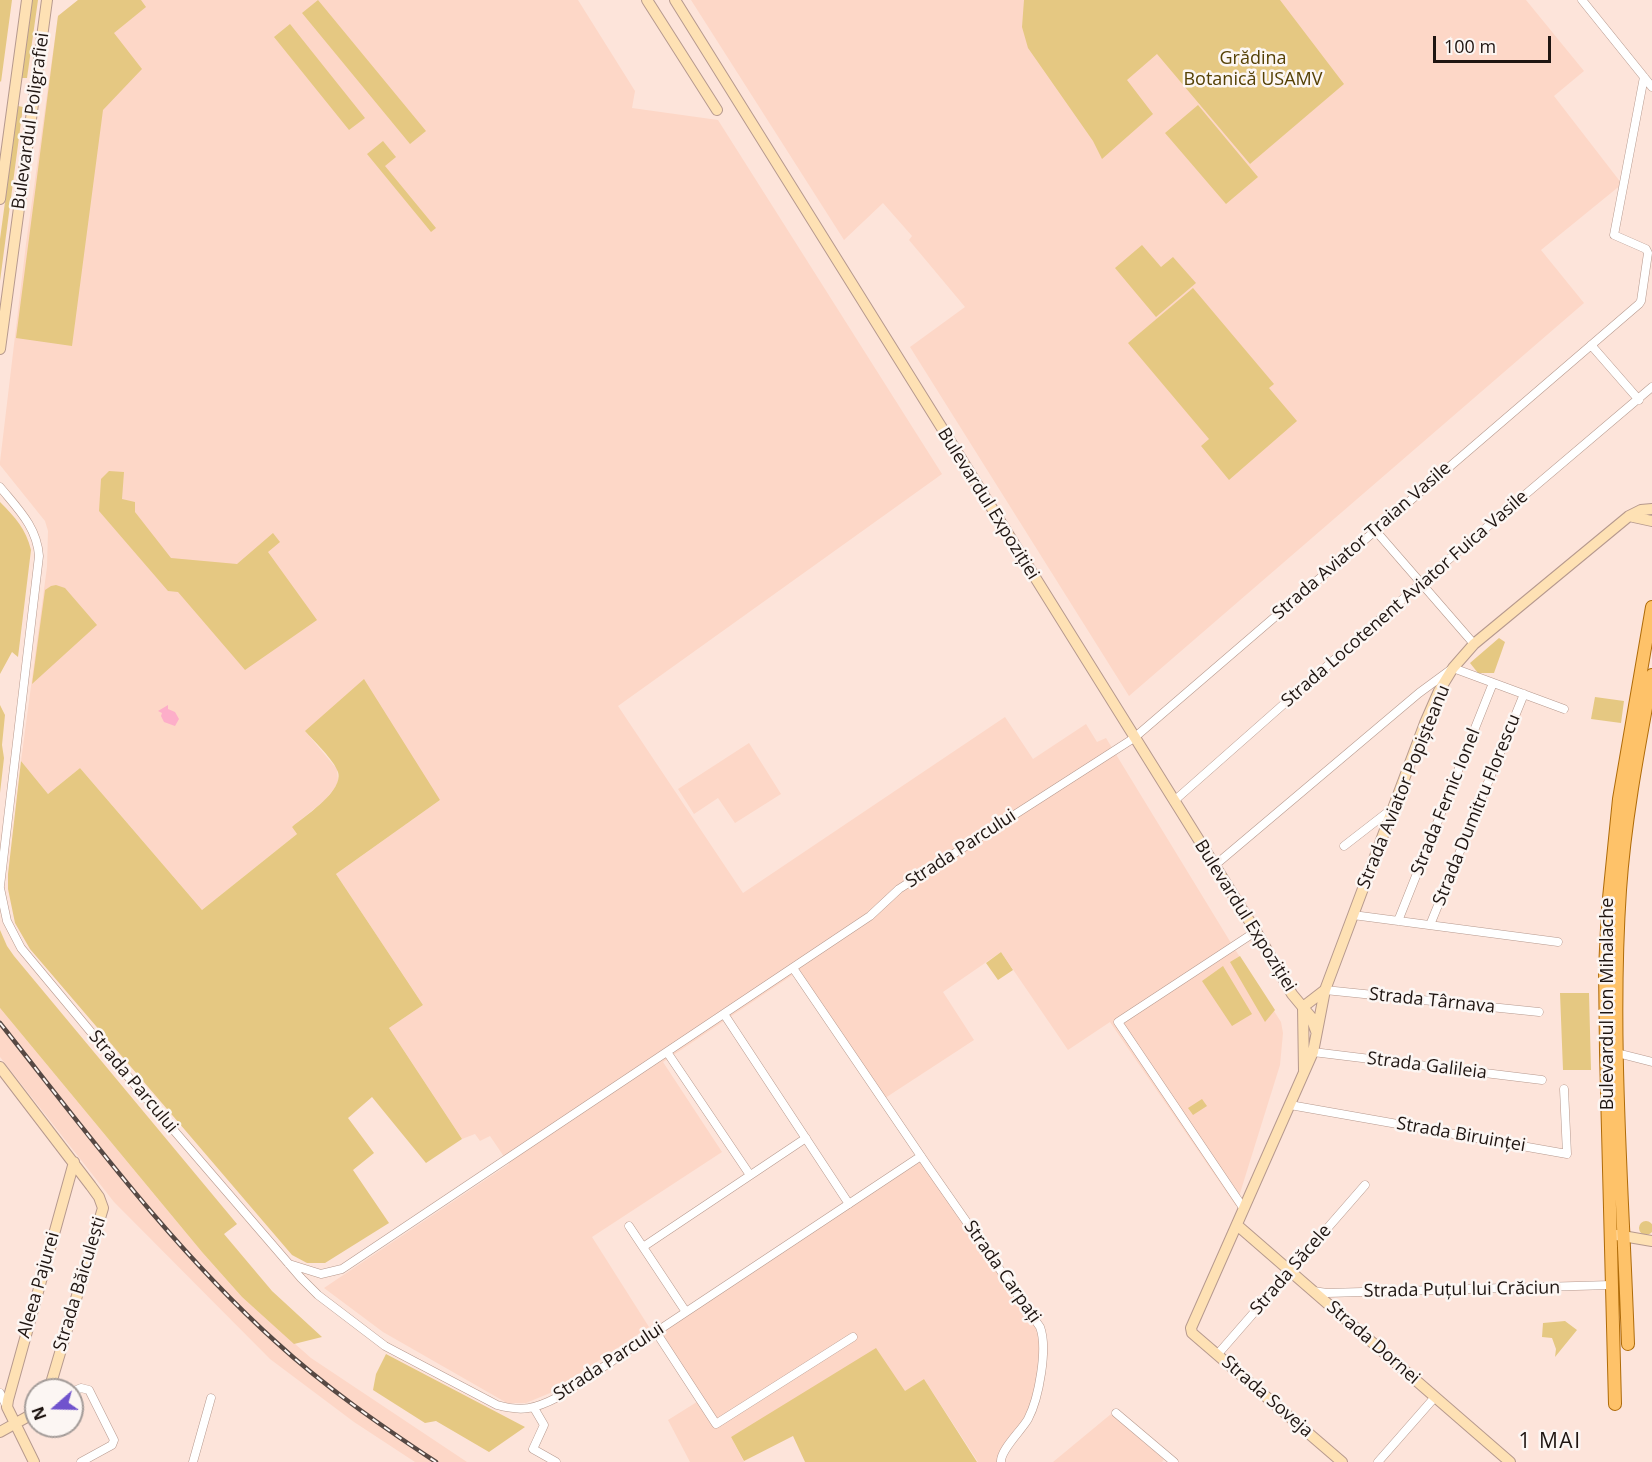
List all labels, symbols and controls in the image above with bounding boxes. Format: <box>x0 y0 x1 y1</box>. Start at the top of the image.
scale bar <box>1436 24 1554 62</box>
street label: Bulevardul Poligrafiei <box>8 31 54 211</box>
text: 100 m <box>1444 34 1496 58</box>
park label: Grădina Botanică USAMV <box>1183 48 1323 90</box>
street label: Bulevardul Expoziției <box>933 424 1043 584</box>
street label: Strada Aviator Traian Vasile <box>1268 458 1456 624</box>
street label: Strada Locotenent Aviator Fuica Vasile <box>1277 486 1533 712</box>
street label: Strada Aviator Popișteanu <box>1353 682 1455 892</box>
street label: Strada Dumitru Florescu <box>1429 711 1525 909</box>
street label: Strada Fernic Ionel <box>1407 725 1485 879</box>
street label: Strada Parcului <box>902 805 1020 893</box>
street label: Bulevardul Expoziției <box>1190 836 1300 996</box>
street label: Bulevardul Ion Mihalache <box>1597 898 1619 1110</box>
street label: Strada Târnava <box>1368 984 1496 1018</box>
street label: Strada Parcului <box>84 1026 182 1138</box>
street label: Strada Galileia <box>1366 1048 1488 1084</box>
street label: Strada Biruinței <box>1395 1113 1527 1157</box>
street label: Strada Băiculești <box>49 1214 111 1354</box>
street label: Strada Carpați <box>959 1217 1045 1327</box>
street label: Strada Săcele <box>1246 1220 1336 1320</box>
street label: Aleea Pajurei <box>14 1230 64 1340</box>
street label: Strada Puțul lui Crăciun <box>1364 1277 1560 1303</box>
street label: Strada Dornei <box>1322 1297 1424 1389</box>
street label: Strada Parcului <box>550 1318 668 1406</box>
street label: Strada Soveja <box>1217 1352 1317 1442</box>
north arrow <box>24 1378 84 1438</box>
text: N <box>26 1404 52 1423</box>
district label: 1 MAI <box>1519 1429 1581 1455</box>

